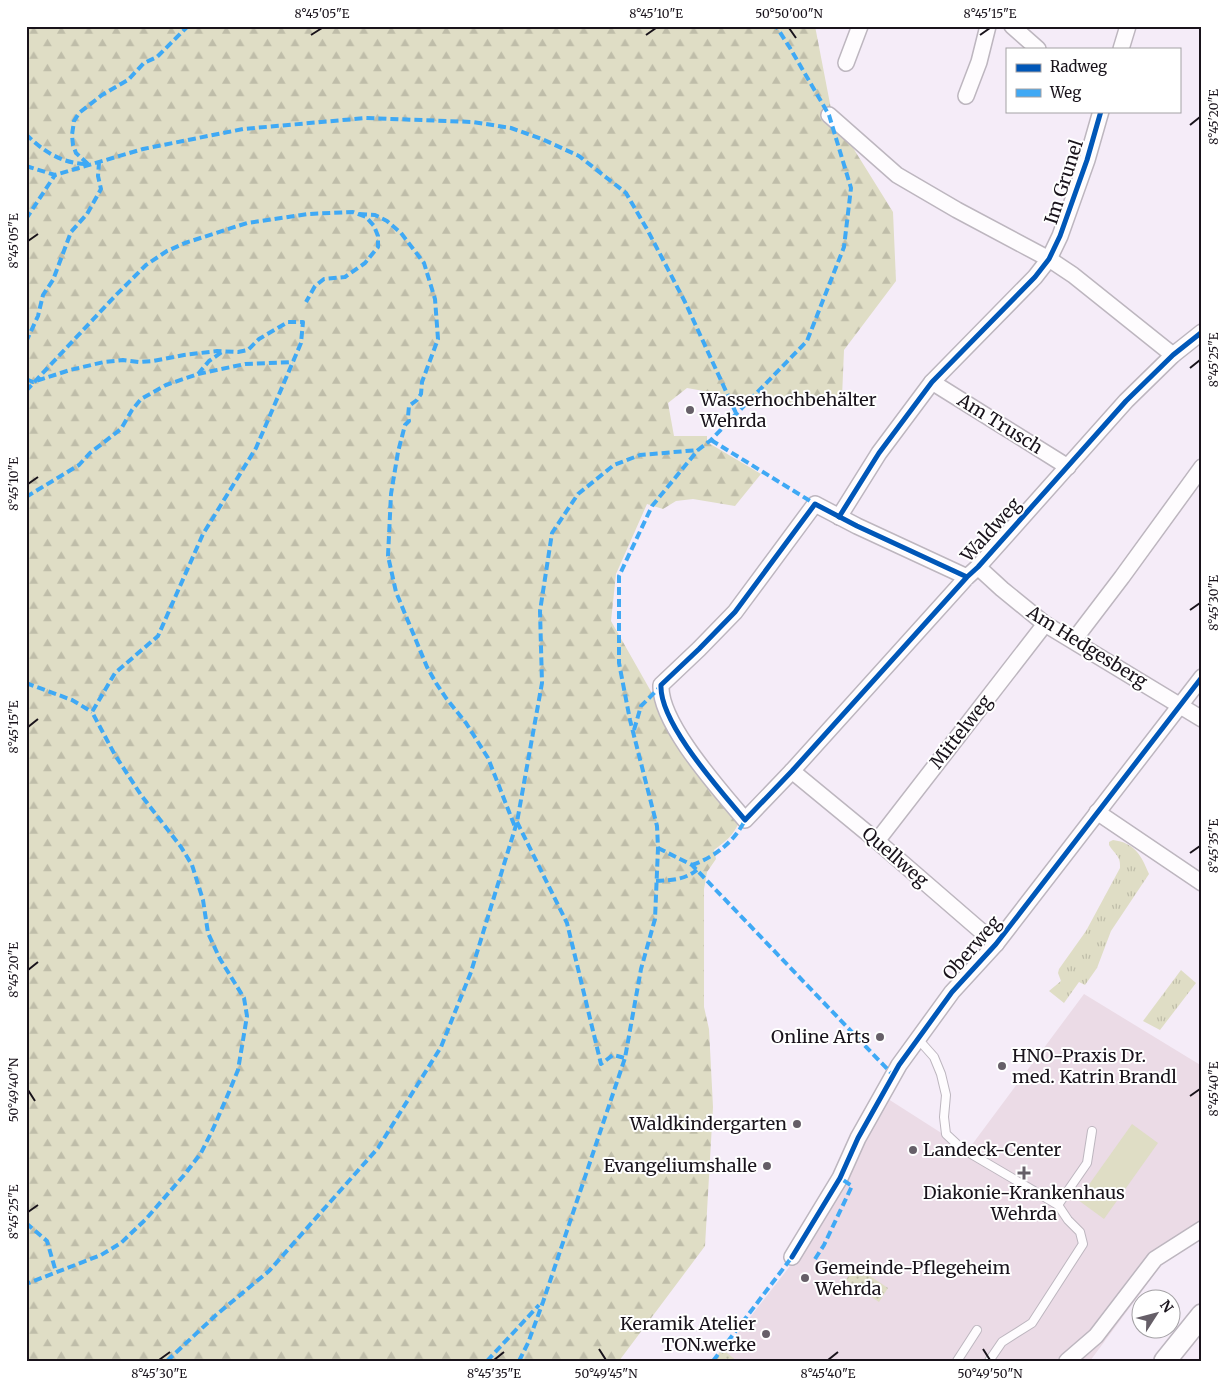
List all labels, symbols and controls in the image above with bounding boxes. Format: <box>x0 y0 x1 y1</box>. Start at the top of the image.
text: 8°45'05"E <box>295 6 350 21</box>
text: 8°45'10"E <box>629 6 683 21</box>
text: 50°50'00"N <box>755 6 824 21</box>
text: 8°45'15"E <box>964 6 1017 21</box>
legend <box>1006 48 1180 112</box>
text: Radweg <box>1050 57 1107 76</box>
text: Weg <box>1049 83 1081 102</box>
text: 8°45'20"E <box>1206 89 1221 145</box>
street label: Im Grunel <box>1039 136 1088 227</box>
text: 8°45'05"E <box>6 213 21 268</box>
text: 8°45'25"E <box>1206 332 1221 387</box>
place label: Wasserhochbehälter Wehrda <box>699 388 877 432</box>
street label: Am Trusch <box>953 388 1047 459</box>
marker: Wasserhochbehälter Wehrda <box>684 404 696 416</box>
text: 8°45'10"E <box>6 457 21 511</box>
street label: Waldweg <box>955 493 1026 567</box>
text: 8°45'30"E <box>1206 575 1221 631</box>
street label: Am Hedgesberg <box>1022 600 1152 693</box>
street label: Mittelweg <box>925 690 997 773</box>
text: 8°45'15"E <box>6 700 21 753</box>
text: 8°45'35"E <box>1206 819 1221 873</box>
street label: Quellweg <box>857 822 933 892</box>
street label: Oberweg <box>937 911 1006 985</box>
text: 8°45'20"E <box>6 942 21 998</box>
place label: Online Arts <box>771 1025 870 1048</box>
marker: Online Arts <box>874 1031 886 1043</box>
place label: HNO-Praxis Dr. med. Katrin Brandl <box>1012 1044 1177 1088</box>
text: 50°49'40"N <box>6 1057 21 1122</box>
marker: HNO-Praxis Dr. med. Katrin Brandl <box>996 1060 1008 1072</box>
text: 8°45'40"E <box>1206 1061 1221 1116</box>
place label: Waldkindergarten <box>629 1112 787 1135</box>
marker: Waldkindergarten <box>791 1118 803 1130</box>
place label: Landeck-Center <box>923 1138 1061 1161</box>
marker: Landeck-Center <box>907 1144 919 1156</box>
place label: Evangeliumshalle <box>603 1154 757 1177</box>
marker: Evangeliumshalle <box>761 1160 773 1172</box>
marker: Diakonie-Krankenhaus Wehrda <box>1017 1166 1031 1180</box>
place label: Diakonie-Krankenhaus Wehrda <box>923 1181 1125 1225</box>
text: 8°45'25"E <box>6 1184 21 1239</box>
place label: Gemeinde-Pflegeheim Wehrda <box>814 1256 1011 1300</box>
marker: Gemeinde-Pflegeheim Wehrda <box>799 1272 811 1284</box>
north arrow <box>1130 1290 1180 1340</box>
text: N <box>1156 1297 1177 1316</box>
place label: Keramik Atelier TON.werke <box>620 1312 756 1356</box>
marker: Keramik Atelier TON.werke <box>760 1328 772 1340</box>
text: 8°45'30"E <box>131 1366 187 1381</box>
text: 8°45'35"E <box>467 1366 521 1381</box>
text: 50°49'45"N <box>575 1366 638 1381</box>
text: 8°45'40"E <box>801 1366 856 1381</box>
text: 50°49'50"N <box>957 1366 1023 1381</box>

